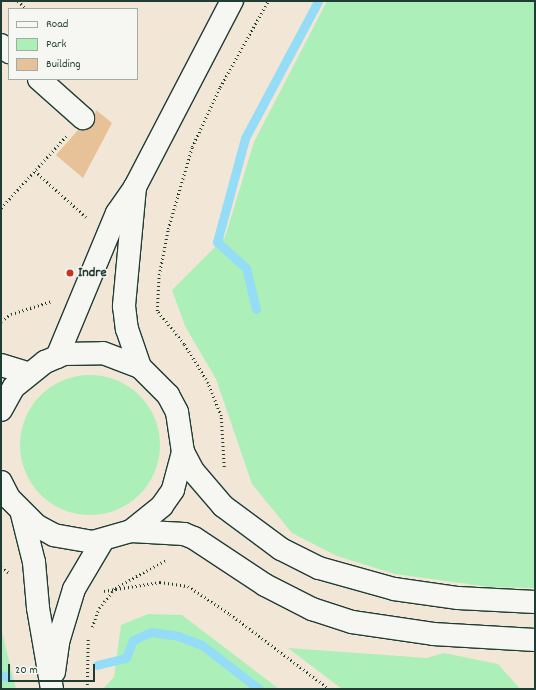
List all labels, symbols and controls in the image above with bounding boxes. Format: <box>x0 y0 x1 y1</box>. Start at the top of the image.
legend <box>8 8 138 80</box>
text: Road <box>46 16 68 33</box>
text: Park <box>46 36 66 53</box>
text: Building <box>46 56 81 73</box>
place label: Indre <box>78 265 107 281</box>
marker: Indre <box>65 268 75 278</box>
scale bar <box>10 656 97 682</box>
text: 20 m <box>15 662 38 679</box>

